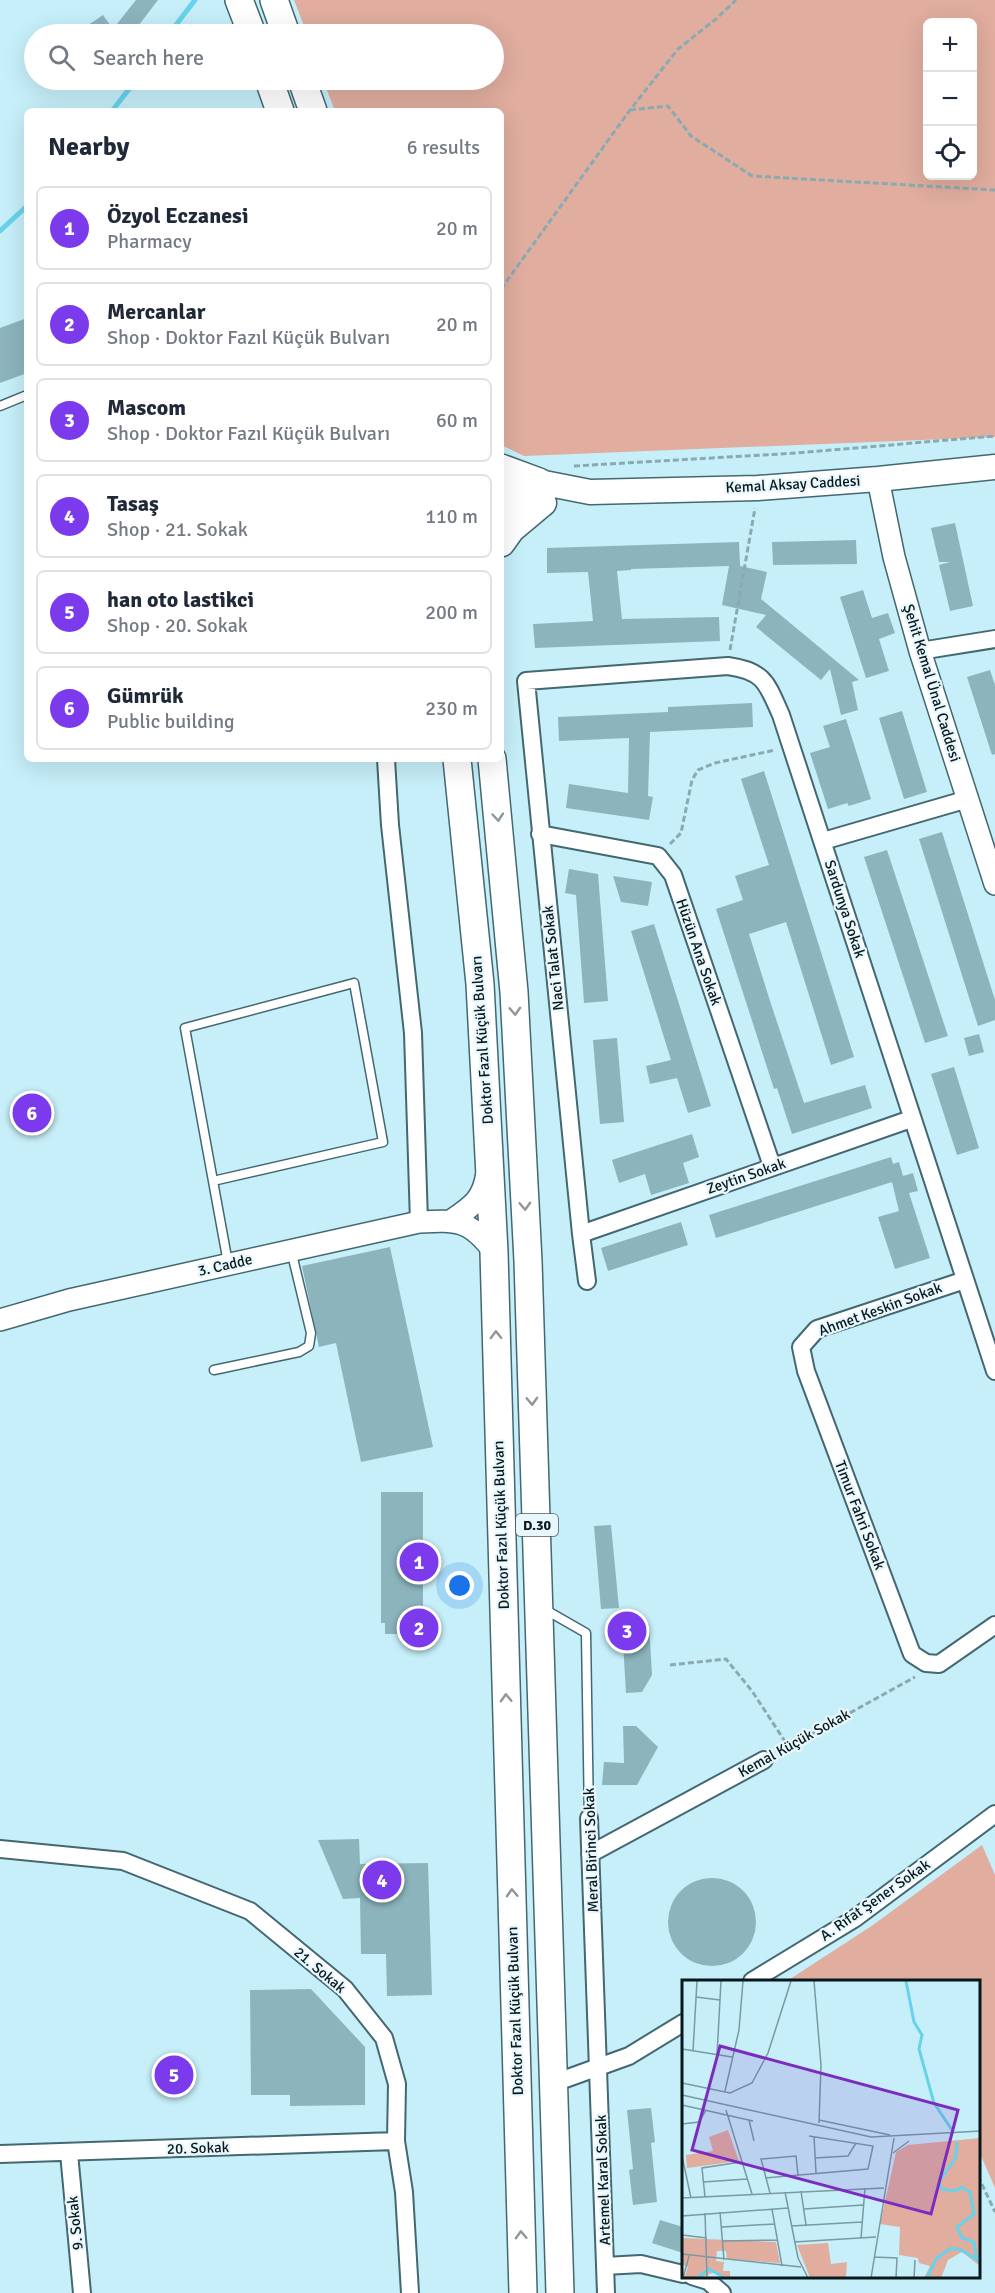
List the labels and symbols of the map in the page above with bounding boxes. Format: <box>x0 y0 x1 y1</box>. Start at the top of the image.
street label: Kemal Aksay Caddesi <box>725 471 861 497</box>
street label: Şehit Kemal Ünal Caddesi <box>899 602 965 764</box>
one-way arrow <box>491 813 504 822</box>
street label: Sardunya Sokak <box>821 858 869 961</box>
street label: Hüzün Ana Sokak <box>672 896 726 1008</box>
street label: Naci Talat Sokak <box>538 904 567 1011</box>
street label: Doktor Fazıl Küçük Bulvarı <box>467 955 497 1125</box>
one-way arrow <box>509 1007 522 1016</box>
pin: 6 <box>12 1090 51 1136</box>
street label: Zeytin Sokak <box>704 1154 788 1198</box>
one-way arrow <box>519 1202 532 1211</box>
street label: 3. Cadde <box>196 1250 254 1280</box>
street label: Ahmet Keskin Sokak <box>816 1278 945 1340</box>
one-way arrow <box>490 1330 502 1339</box>
one-way arrow <box>526 1397 539 1406</box>
street label: Doktor Fazıl Küçük Bulvarı <box>489 1440 513 1610</box>
street label: Timur Fahri Sokak <box>831 1458 889 1573</box>
road number: D.30 <box>516 1514 558 1536</box>
pin: 1 <box>400 1540 438 1584</box>
your location <box>445 1571 474 1600</box>
pin: 2 <box>400 1606 438 1650</box>
pin: 3 <box>608 1608 646 1654</box>
one-way arrow <box>500 1693 513 1702</box>
street label: Kemal Küçük Sokak <box>735 1705 854 1781</box>
street label: Meral Birinci Sokak <box>580 1787 602 1913</box>
street label: A. Rıfat Şener Sokak <box>817 1855 934 1945</box>
pin: 4 <box>362 1858 401 1902</box>
one-way arrow <box>505 1888 518 1897</box>
street label: Doktor Fazıl Küçük Bulvarı <box>503 1926 527 2096</box>
street label: 21. Sokak <box>290 1943 350 1997</box>
inset map <box>682 1980 980 2278</box>
pin: 5 <box>154 2052 194 2098</box>
street label: Artemel Karal Sokak <box>592 2114 614 2246</box>
street label: 20. Sokak <box>167 2138 230 2158</box>
street label: 9. Sokak <box>63 2195 87 2251</box>
one-way arrow <box>515 2230 528 2239</box>

